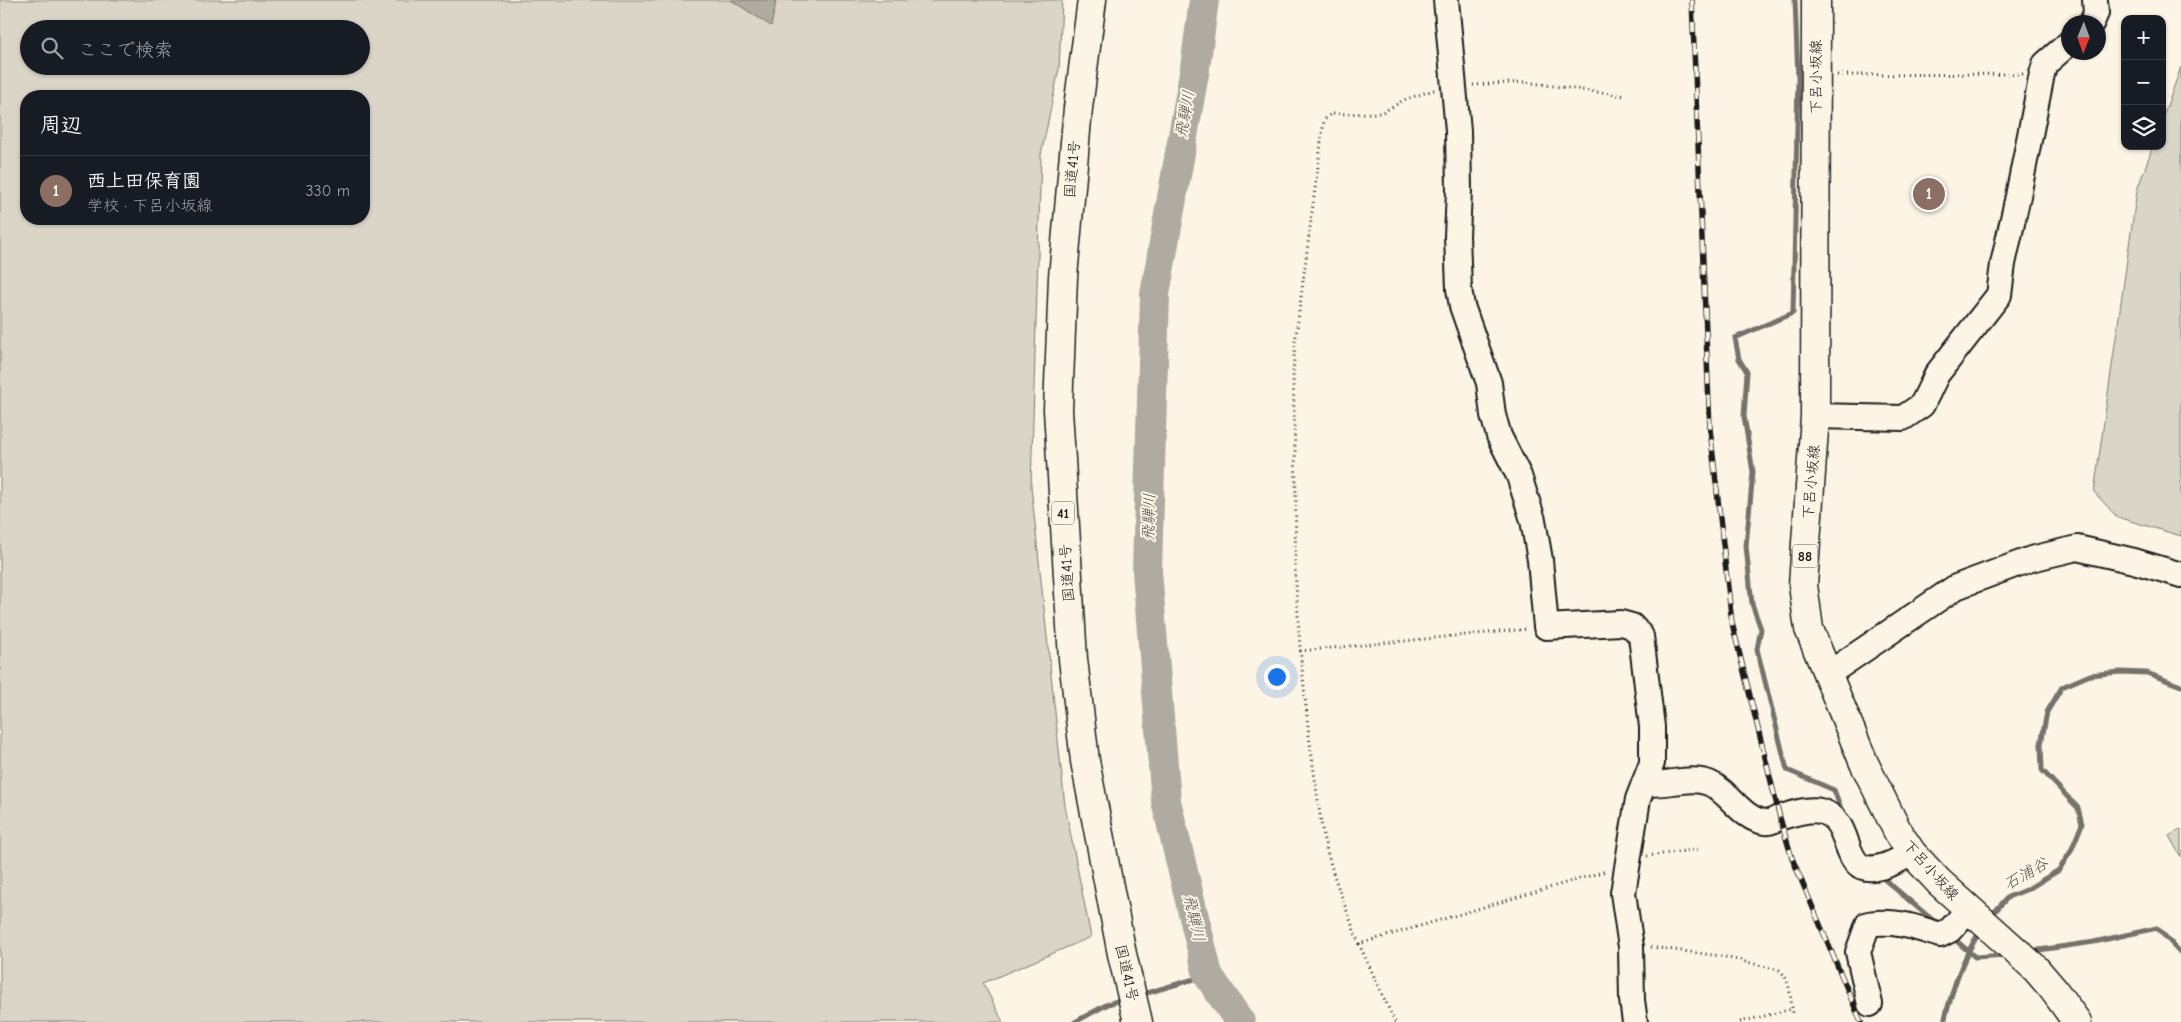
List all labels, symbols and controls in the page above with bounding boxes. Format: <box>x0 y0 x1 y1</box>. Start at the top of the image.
north arrow <box>2061 15 2106 60</box>
map controls <box>2121 15 2166 150</box>
button: + <box>2121 15 2166 60</box>
search box <box>20 20 370 75</box>
icon: search <box>38 34 66 62</box>
text: ここで検索 <box>78 39 173 61</box>
street label: 下呂小坂線 <box>1807 39 1825 115</box>
button: − <box>2121 60 2166 105</box>
water label: 飛騨川 <box>1172 89 1198 139</box>
button: layers <box>2121 105 2166 150</box>
text: 周辺 <box>40 113 82 137</box>
street label: 国道41号 <box>1060 139 1084 199</box>
text: 西上田保育園 <box>87 170 201 192</box>
pin: 1 <box>1913 175 1945 213</box>
text: 1 <box>53 182 59 200</box>
text: 330 m <box>305 182 350 200</box>
text: 学校 · 下呂小坂線 <box>87 197 213 215</box>
street label: 下呂小坂線 <box>1799 444 1823 520</box>
water label: 飛騨川 <box>1139 493 1159 541</box>
road number: 41 <box>1052 502 1074 524</box>
street label: 国道41号 <box>1056 543 1078 603</box>
road number: 88 <box>1792 544 1818 568</box>
your location <box>1264 664 1290 690</box>
street label: 下呂小坂線 <box>1899 836 1963 904</box>
water label: 石浦谷 <box>2001 854 2052 894</box>
water label: 飛騨川 <box>1180 893 1208 943</box>
street label: 国道41号 <box>1112 943 1142 1003</box>

